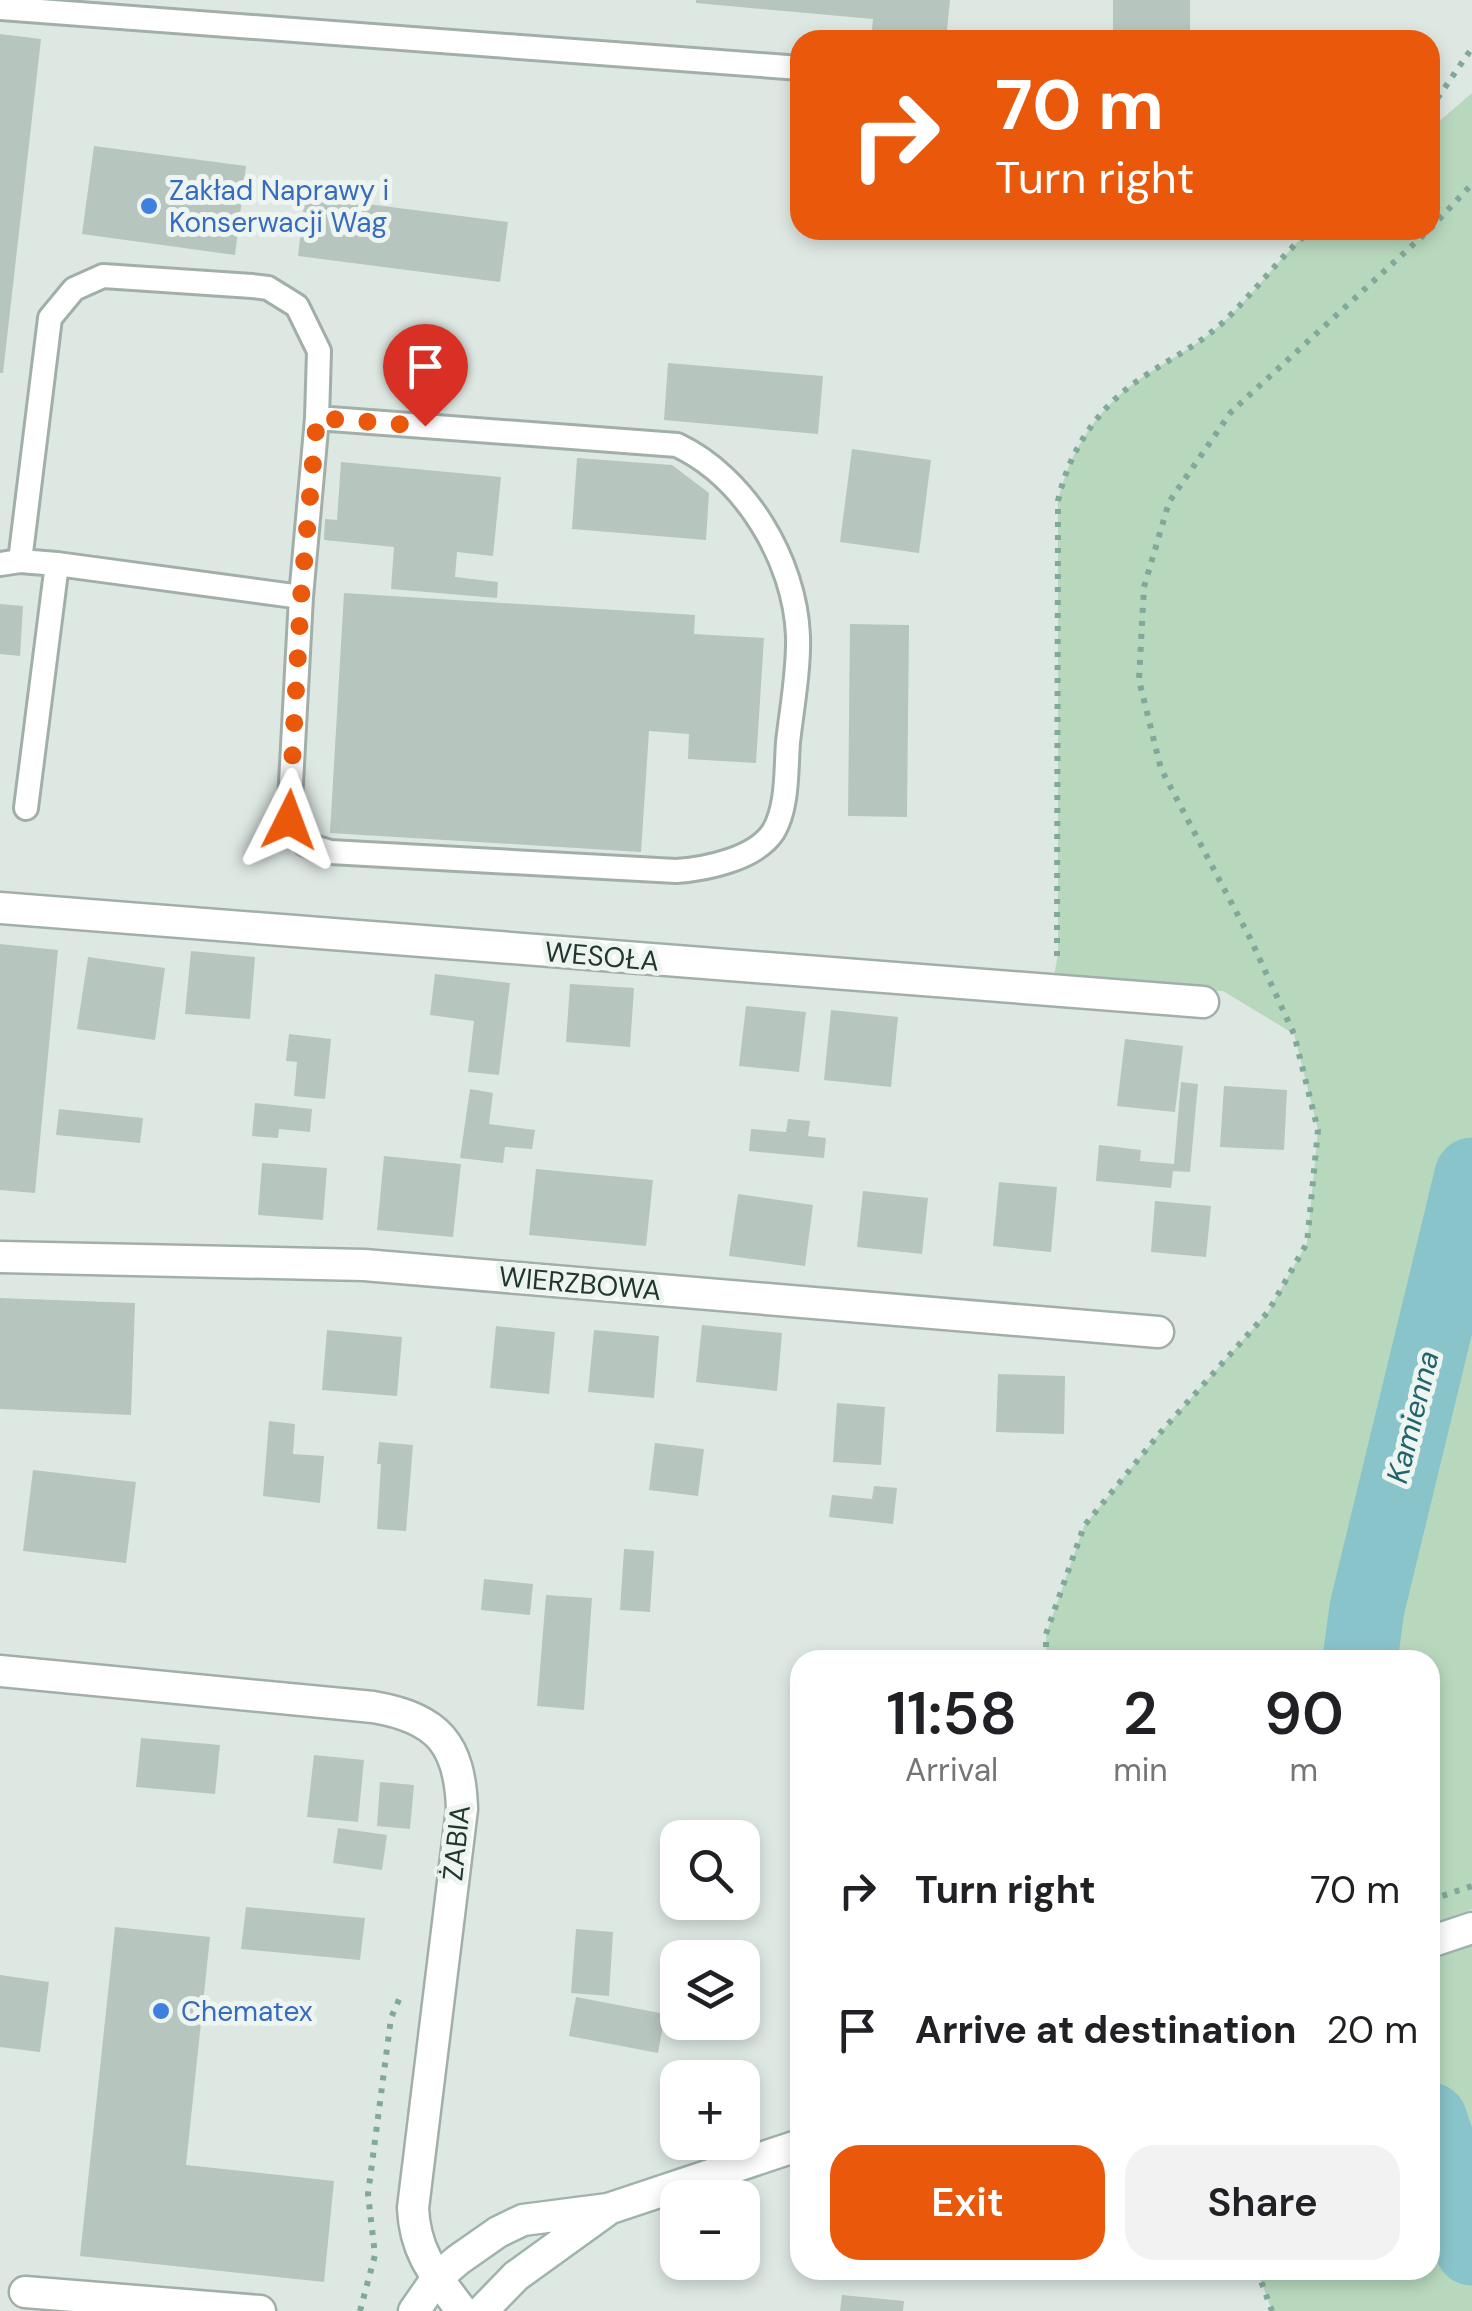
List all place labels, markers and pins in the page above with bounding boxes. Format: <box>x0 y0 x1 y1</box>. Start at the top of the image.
place label: Zakład Naprawy i Konserwacji Wag <box>169 172 389 241</box>
marker: Zakład Naprawy i Konserwacji Wag <box>138 195 160 217</box>
pin <box>383 324 468 427</box>
place label: Chematex <box>181 1993 313 2030</box>
marker: Chematex <box>150 2000 172 2022</box>

